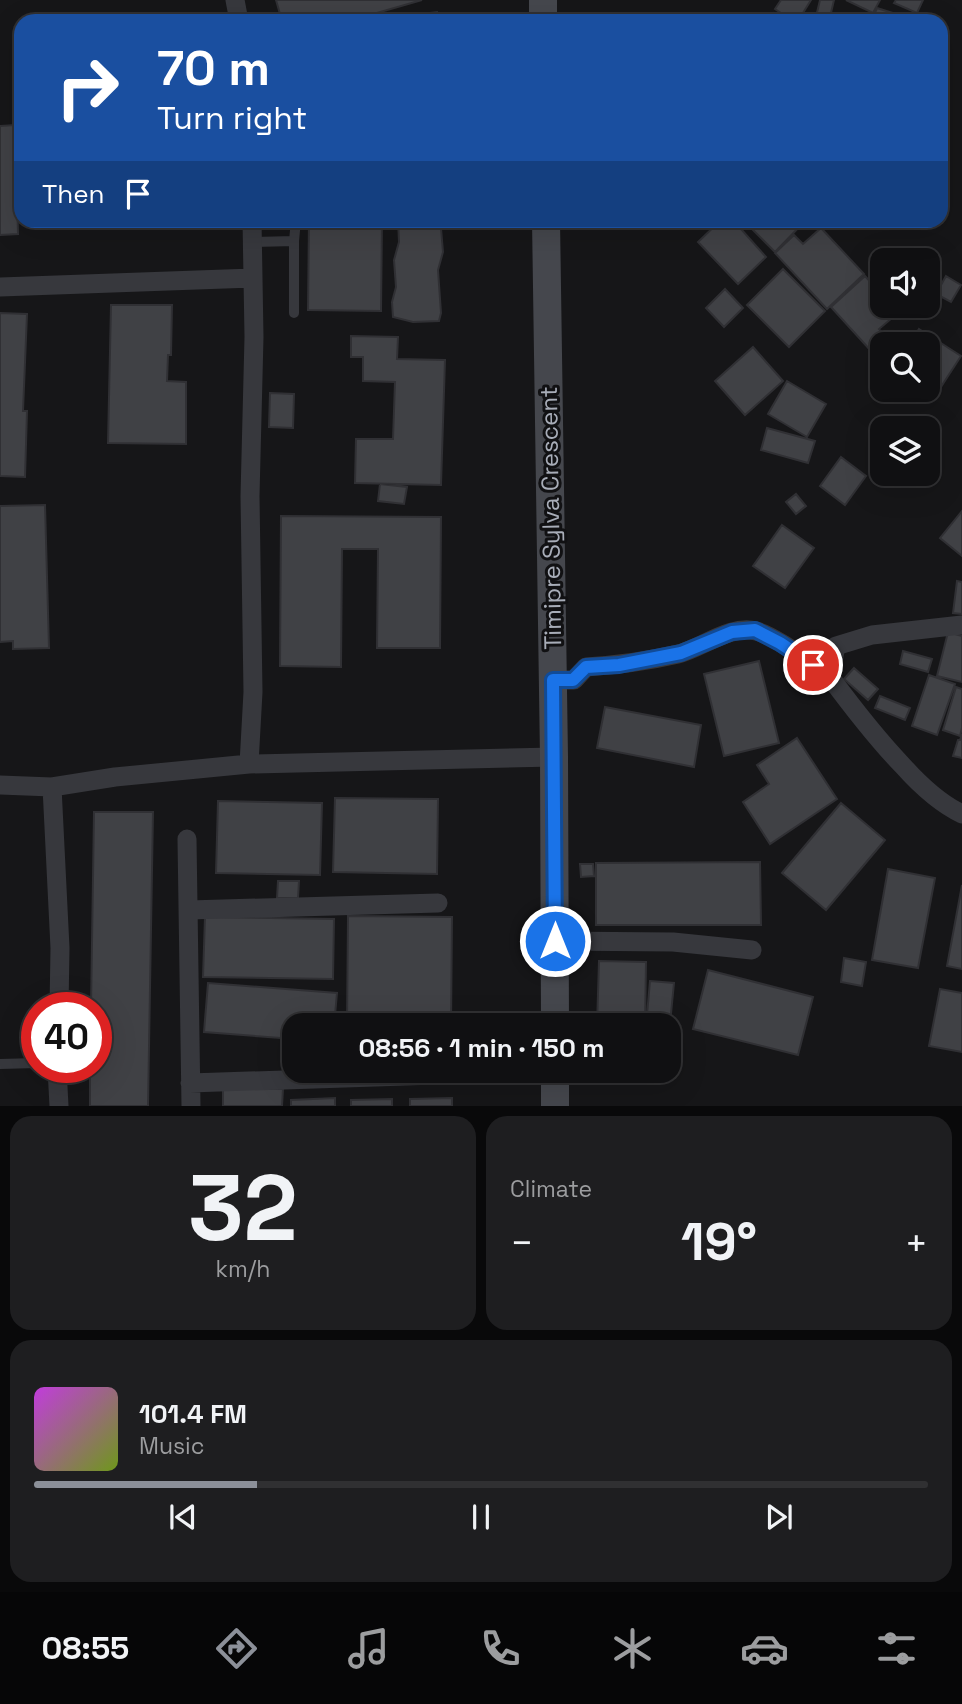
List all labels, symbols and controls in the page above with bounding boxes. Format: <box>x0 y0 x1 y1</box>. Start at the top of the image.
text: 70 m <box>157 37 270 99</box>
icon: right <box>42 42 133 133</box>
text: Turn right <box>157 98 307 138</box>
icon: arrive <box>119 175 157 213</box>
text: Then <box>42 177 105 211</box>
map controls <box>870 248 940 486</box>
button: sound <box>870 248 940 318</box>
button: search <box>870 332 940 402</box>
street label: Timipre Sylva Crescent <box>533 386 568 650</box>
button: layers <box>870 416 940 486</box>
pin <box>783 635 843 695</box>
icon: arrive <box>794 646 832 684</box>
position arrow <box>518 904 592 978</box>
speed limit sign: 40 <box>21 992 112 1083</box>
text: 08:56 · 1 min · 150 m <box>358 1031 605 1065</box>
text: 32 <box>188 1150 298 1267</box>
text: Climate <box>510 1174 592 1204</box>
text: 19° <box>681 1209 757 1275</box>
text: − <box>510 1219 534 1267</box>
text: + <box>904 1219 928 1267</box>
text: km/h <box>216 1254 270 1284</box>
text: 101.4 FM <box>139 1397 247 1431</box>
text: Music <box>139 1431 204 1461</box>
icon: previous <box>164 1498 202 1536</box>
icon: pause <box>462 1498 500 1536</box>
icon: next <box>760 1498 798 1536</box>
icon: directions <box>212 1624 261 1673</box>
icon: music <box>344 1624 393 1673</box>
icon: phone <box>476 1624 525 1673</box>
icon: climate <box>608 1624 657 1673</box>
icon: car <box>740 1624 789 1673</box>
icon: filters <box>872 1624 921 1673</box>
text: 08:55 <box>41 1628 129 1668</box>

